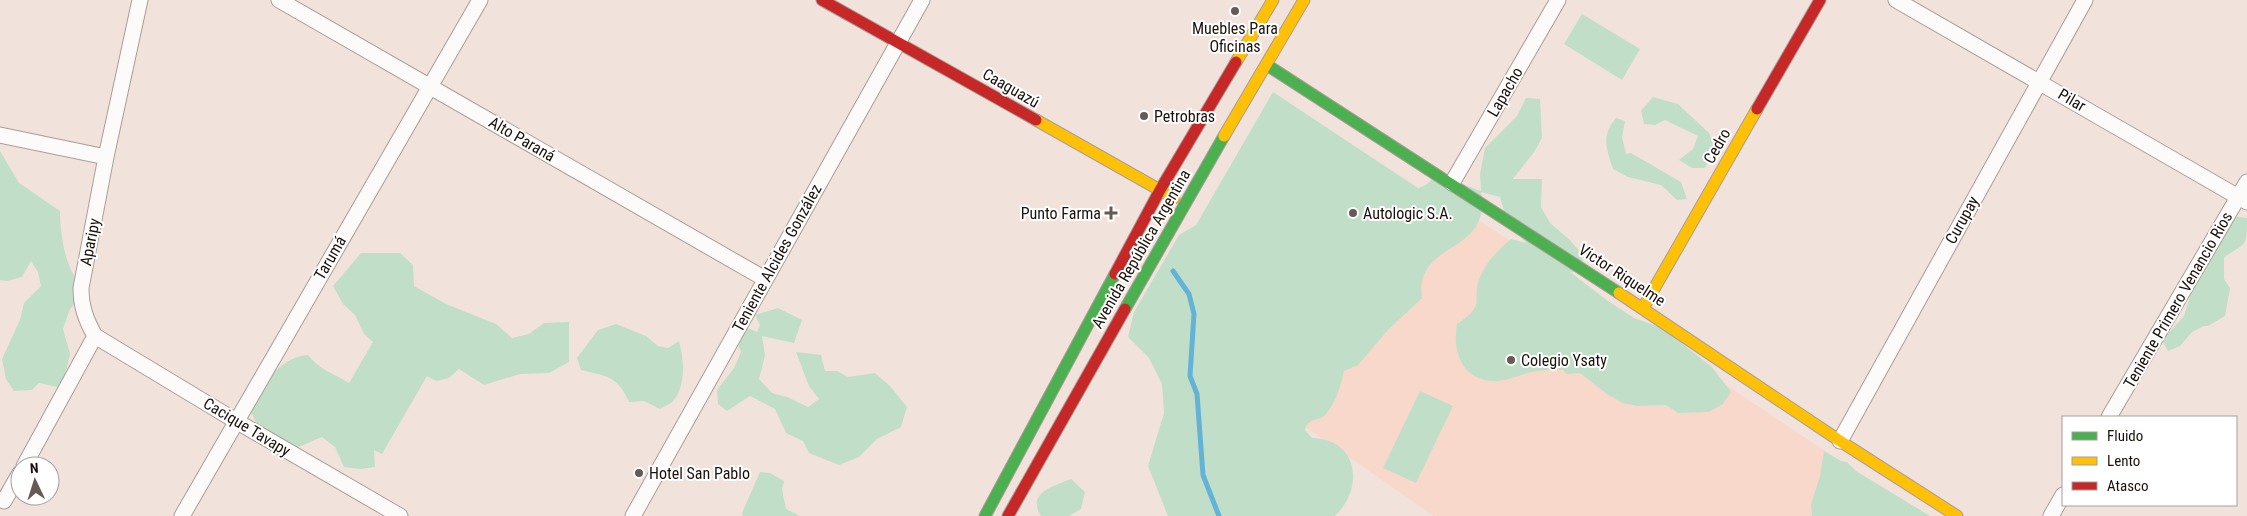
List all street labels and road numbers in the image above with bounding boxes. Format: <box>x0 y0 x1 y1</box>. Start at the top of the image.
street label: Caaguazú <box>979 64 1043 112</box>
street label: Lapacho <box>1483 64 1527 120</box>
street label: Pilar <box>2055 85 2089 115</box>
street label: Alto Paraná <box>486 112 558 166</box>
street label: Cedro <box>1699 125 1735 167</box>
street label: Avenida República Argentina <box>1088 166 1194 332</box>
street label: Teniente Alcides González <box>728 181 826 335</box>
street label: Curupay <box>1941 193 1983 247</box>
street label: Teniente Primero Venancio Rios <box>2120 208 2236 392</box>
street label: Aparipy <box>76 216 104 267</box>
street label: Tarumá <box>310 233 350 283</box>
street label: Victor Riquelme <box>1575 240 1669 310</box>
street label: Cacique Tavapy <box>200 394 294 461</box>

